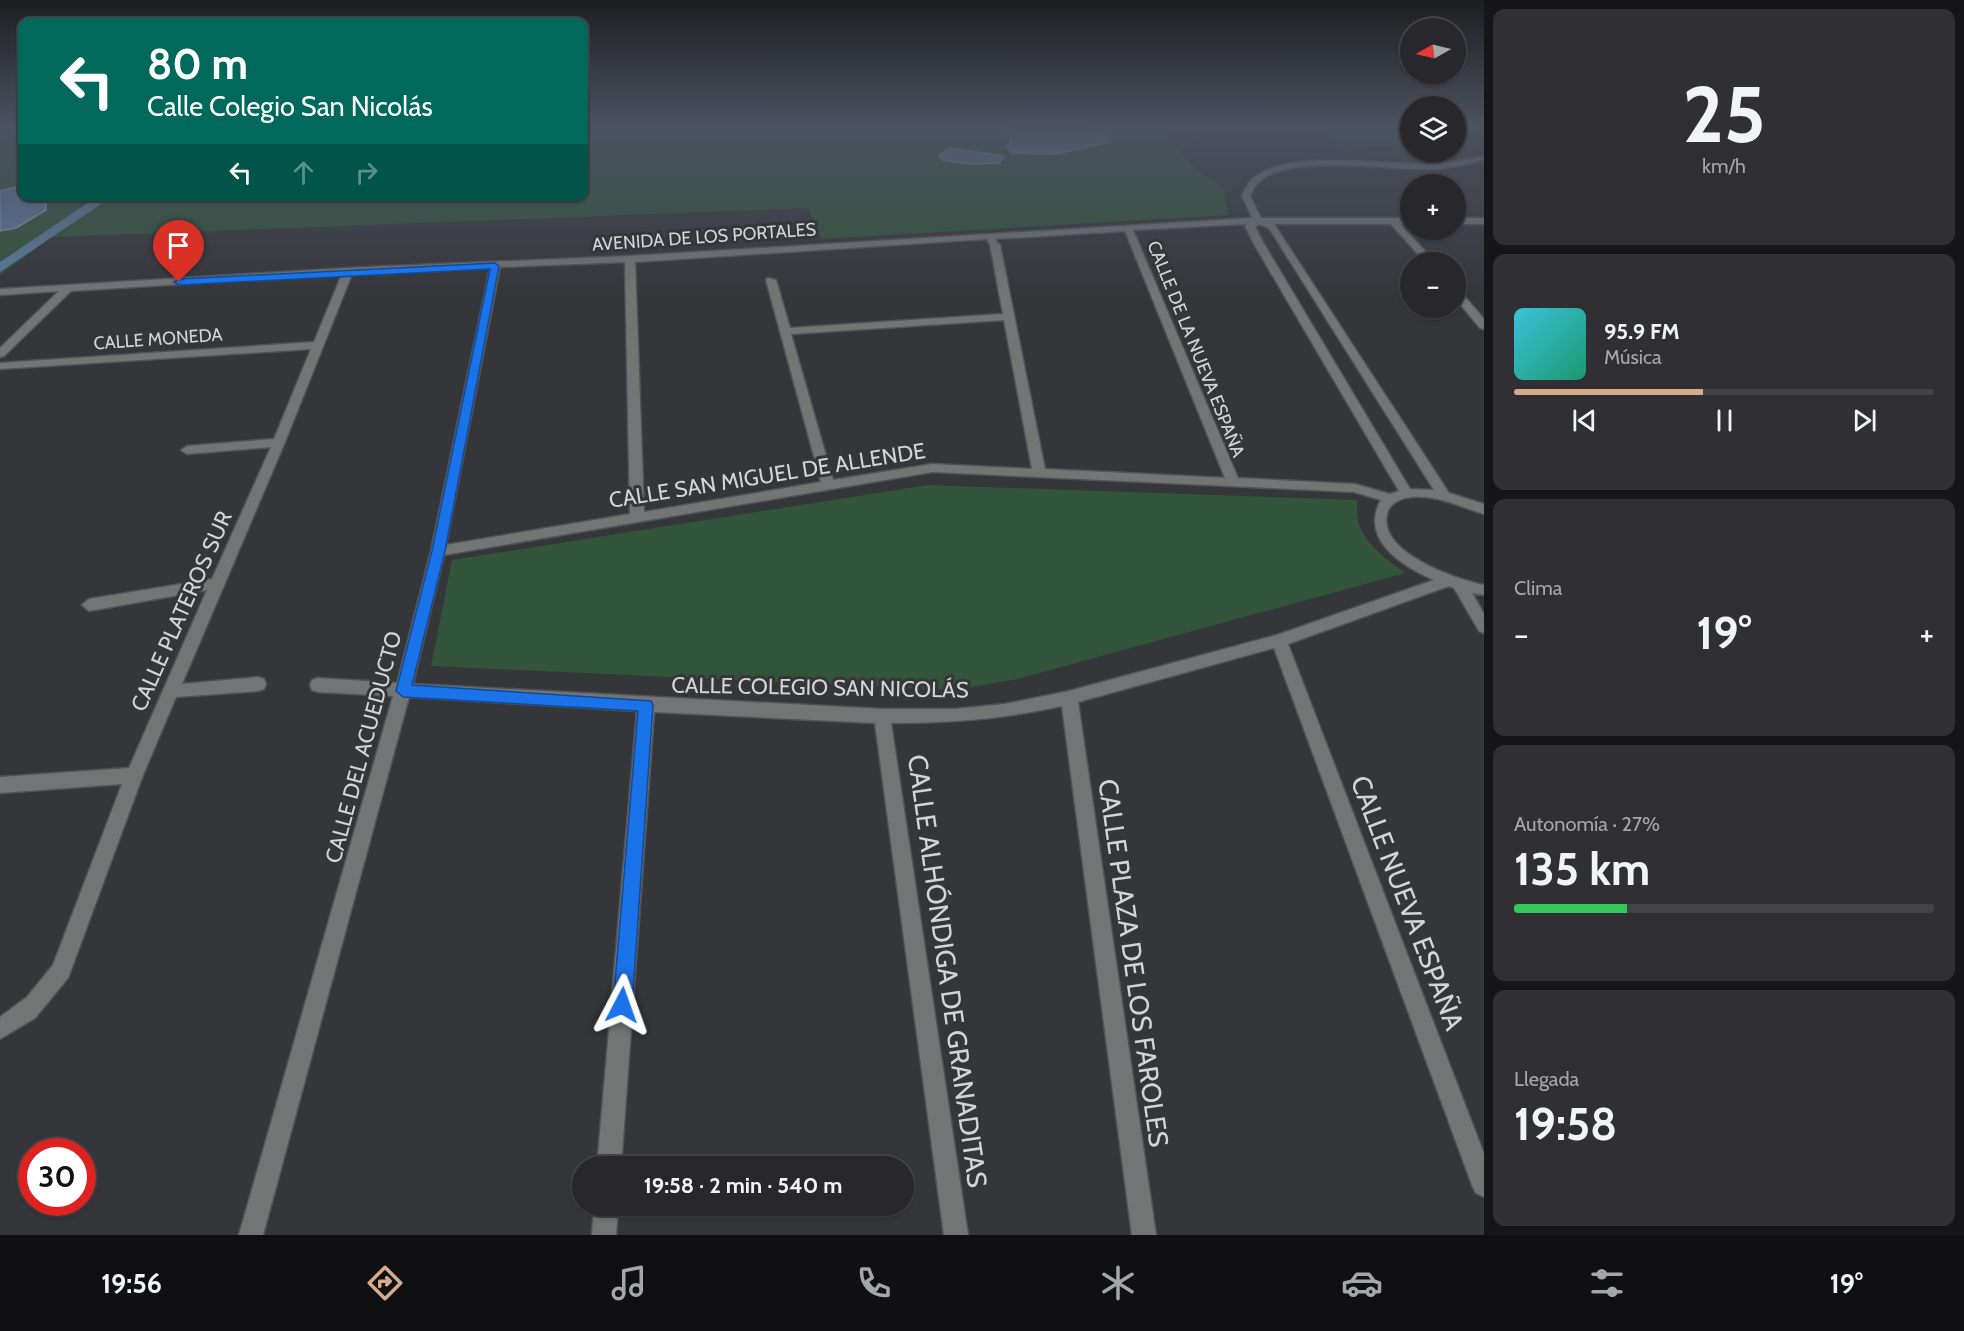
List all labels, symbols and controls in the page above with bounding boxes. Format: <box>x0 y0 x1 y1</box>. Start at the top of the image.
north arrow <box>1400 18 1466 84</box>
map controls <box>1400 18 1466 318</box>
text: 80 m <box>147 38 248 90</box>
icon: left <box>48 42 126 120</box>
text: 25 <box>1682 67 1766 162</box>
text: Calle Colegio San Nicolás <box>147 90 433 123</box>
button: layers <box>1400 96 1466 162</box>
text: km/h <box>1702 154 1746 178</box>
icon: left <box>224 156 257 189</box>
icon: ahead <box>287 156 320 189</box>
icon: right <box>350 156 383 189</box>
button: + <box>1400 174 1466 240</box>
street label: AVENIDA DE LOS PORTALES <box>591 218 817 256</box>
pin <box>153 220 204 282</box>
icon: arrive <box>162 229 195 262</box>
street label: CALLE DE LA NUEVA ESPAÑA <box>1142 238 1250 460</box>
button: − <box>1400 252 1466 318</box>
text: 95.9 FM <box>1604 318 1680 345</box>
street label: CALLE MONEDA <box>93 324 223 354</box>
text: Música <box>1604 345 1662 369</box>
icon: previous <box>1568 404 1601 437</box>
icon: pause <box>1708 404 1741 437</box>
icon: next <box>1848 404 1881 437</box>
street label: CALLE SAN MIGUEL DE ALLENDE <box>607 437 927 514</box>
street label: CALLE PLATEROS SUR <box>125 507 238 715</box>
text: Clima <box>1514 576 1562 600</box>
text: 19° <box>1697 606 1751 660</box>
text: − <box>1514 614 1529 654</box>
text: + <box>1919 614 1934 654</box>
street label: CALLE DEL ACUEDUCTO <box>320 628 407 866</box>
street label: CALLE COLEGIO SAN NICOLÁS <box>671 671 969 704</box>
street label: CALLE ALHÓNDIGA DE GRANADITAS <box>901 752 994 1190</box>
street label: CALLE NUEVA ESPAÑA <box>1344 771 1471 1035</box>
street label: CALLE PLAZA DE LOS FAROLES <box>1091 777 1176 1149</box>
text: Autonomía · 27% <box>1514 812 1660 836</box>
text: 135 km <box>1514 842 1650 896</box>
position arrow <box>590 973 654 1037</box>
text: Llegada <box>1514 1067 1579 1091</box>
text: 19:58 <box>1514 1097 1617 1151</box>
speed limit sign: 30 <box>18 1138 96 1216</box>
text: 19:58 · 2 min · 540 m <box>644 1172 842 1199</box>
icon: directions <box>364 1262 406 1304</box>
icon: music <box>608 1262 650 1304</box>
icon: phone <box>853 1262 895 1304</box>
icon: climate <box>1097 1262 1139 1304</box>
icon: car <box>1341 1262 1383 1304</box>
icon: filters <box>1586 1262 1628 1304</box>
text: 19:56 <box>101 1267 162 1300</box>
text: 19° <box>1830 1267 1863 1300</box>

